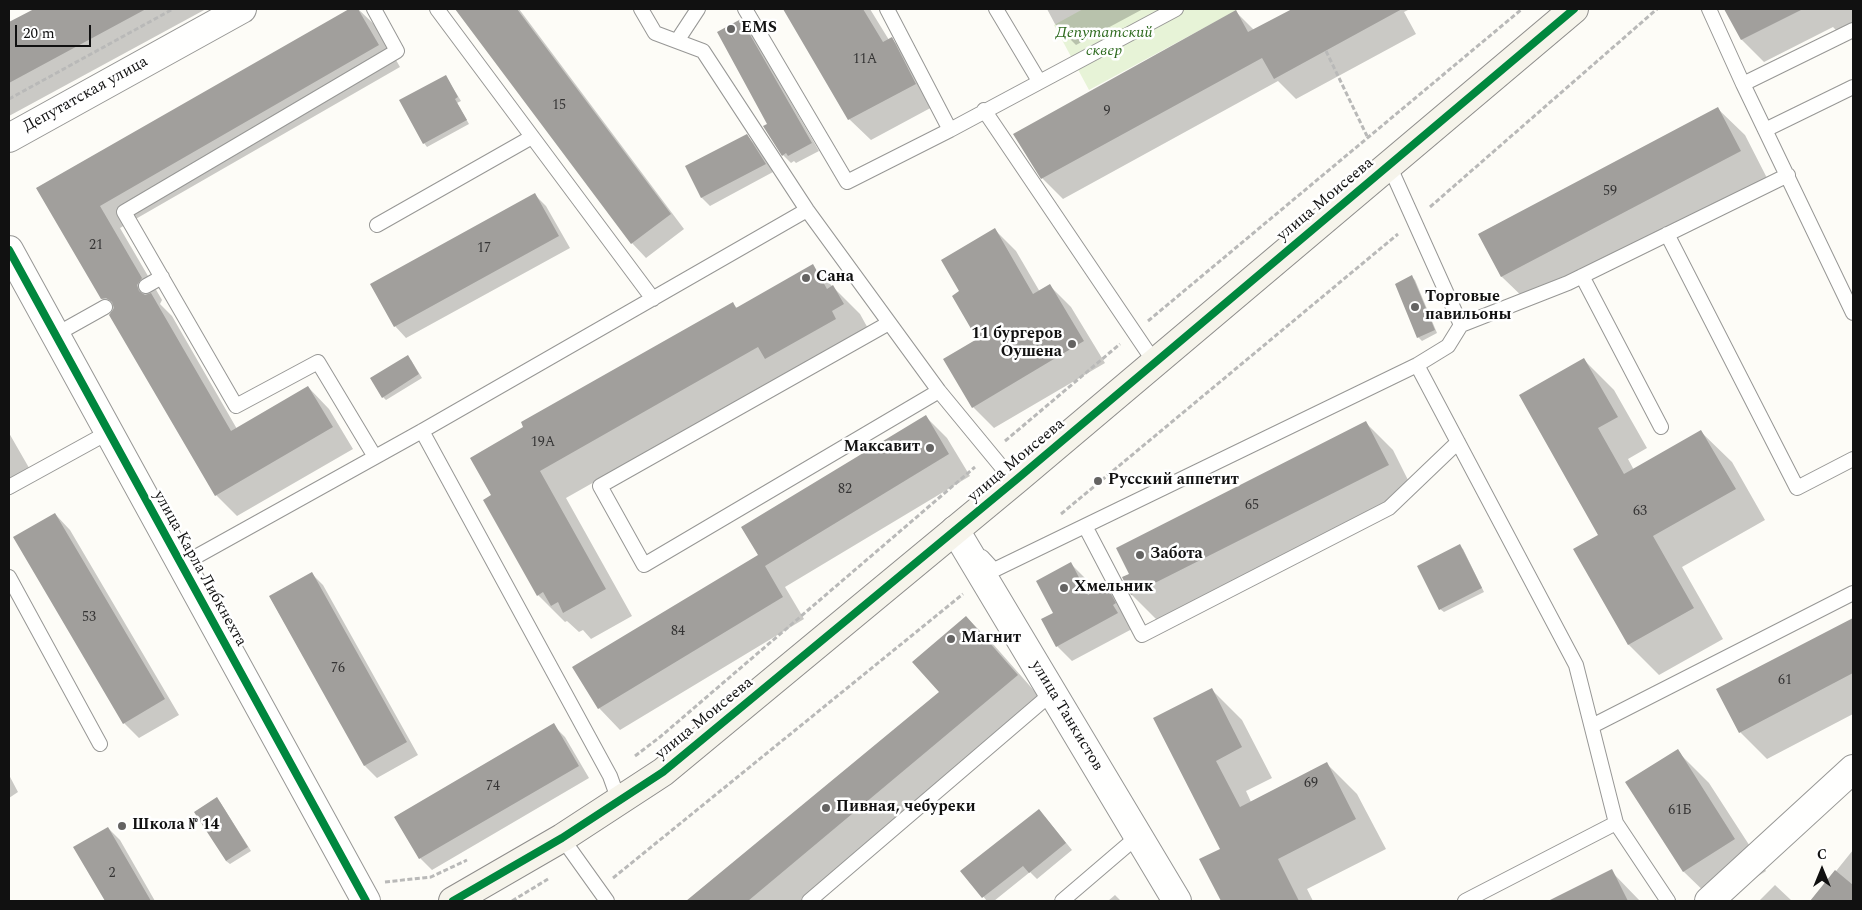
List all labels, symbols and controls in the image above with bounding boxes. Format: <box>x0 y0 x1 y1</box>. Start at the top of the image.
scale bar <box>18 15 94 47</box>
place label: EMS <box>741 19 777 39</box>
text: 20 m <box>23 22 55 45</box>
marker: EMS <box>725 23 737 35</box>
park label: Депутатский сквер <box>1055 24 1153 62</box>
house number: 11А <box>853 52 877 68</box>
street label: Депутатская улица <box>20 53 152 137</box>
house number: 15 <box>552 98 566 114</box>
house number: 9 <box>1104 104 1110 120</box>
street label: улица Моисеева <box>1274 154 1378 246</box>
house number: 59 <box>1603 184 1617 200</box>
house number: 21 <box>89 238 103 254</box>
house number: 17 <box>477 241 491 257</box>
place label: Сана <box>816 268 854 288</box>
marker: Сана <box>800 272 812 284</box>
place label: Торговые павильоны <box>1425 288 1511 326</box>
marker: Торговые павильоны <box>1409 301 1421 313</box>
place label: 11 бургеров Оушена <box>971 325 1062 363</box>
marker: 11 бургеров Оушена <box>1066 338 1078 350</box>
street label: улица Моисеева <box>965 415 1069 507</box>
house number: 19А <box>531 435 555 451</box>
place label: Максавит <box>844 438 920 458</box>
marker: Максавит <box>924 442 936 454</box>
place label: Русский аппетит <box>1108 471 1239 491</box>
marker: Русский аппетит <box>1092 475 1104 487</box>
house number: 82 <box>838 482 852 498</box>
street label: улица Карла Либкнехта <box>148 488 250 650</box>
house number: 65 <box>1245 498 1259 514</box>
house number: 63 <box>1633 504 1647 520</box>
place label: Забота <box>1150 545 1203 565</box>
marker: Забота <box>1134 549 1146 561</box>
place label: Хмельник <box>1074 578 1153 598</box>
marker: Хмельник <box>1058 582 1070 594</box>
house number: 53 <box>82 610 96 626</box>
house number: 84 <box>671 624 685 640</box>
place label: Магнит <box>961 629 1021 649</box>
marker: Магнит <box>945 633 957 645</box>
street label: улица Танкистов <box>1026 657 1106 775</box>
house number: 76 <box>331 661 345 677</box>
house number: 61 <box>1778 673 1792 689</box>
street label: улица Моисеева <box>652 674 758 764</box>
house number: 69 <box>1304 776 1318 792</box>
house number: 74 <box>486 779 500 795</box>
place label: Пивная, чебуреки <box>836 798 976 818</box>
marker: Пивная, чебуреки <box>820 802 832 814</box>
house number: 61Б <box>1668 803 1692 819</box>
place label: Школа № 14 <box>132 816 220 836</box>
marker: Школа № 14 <box>116 820 128 832</box>
text: С <box>1817 844 1827 865</box>
north arrow <box>1797 845 1847 895</box>
house number: 2 <box>109 866 115 882</box>

